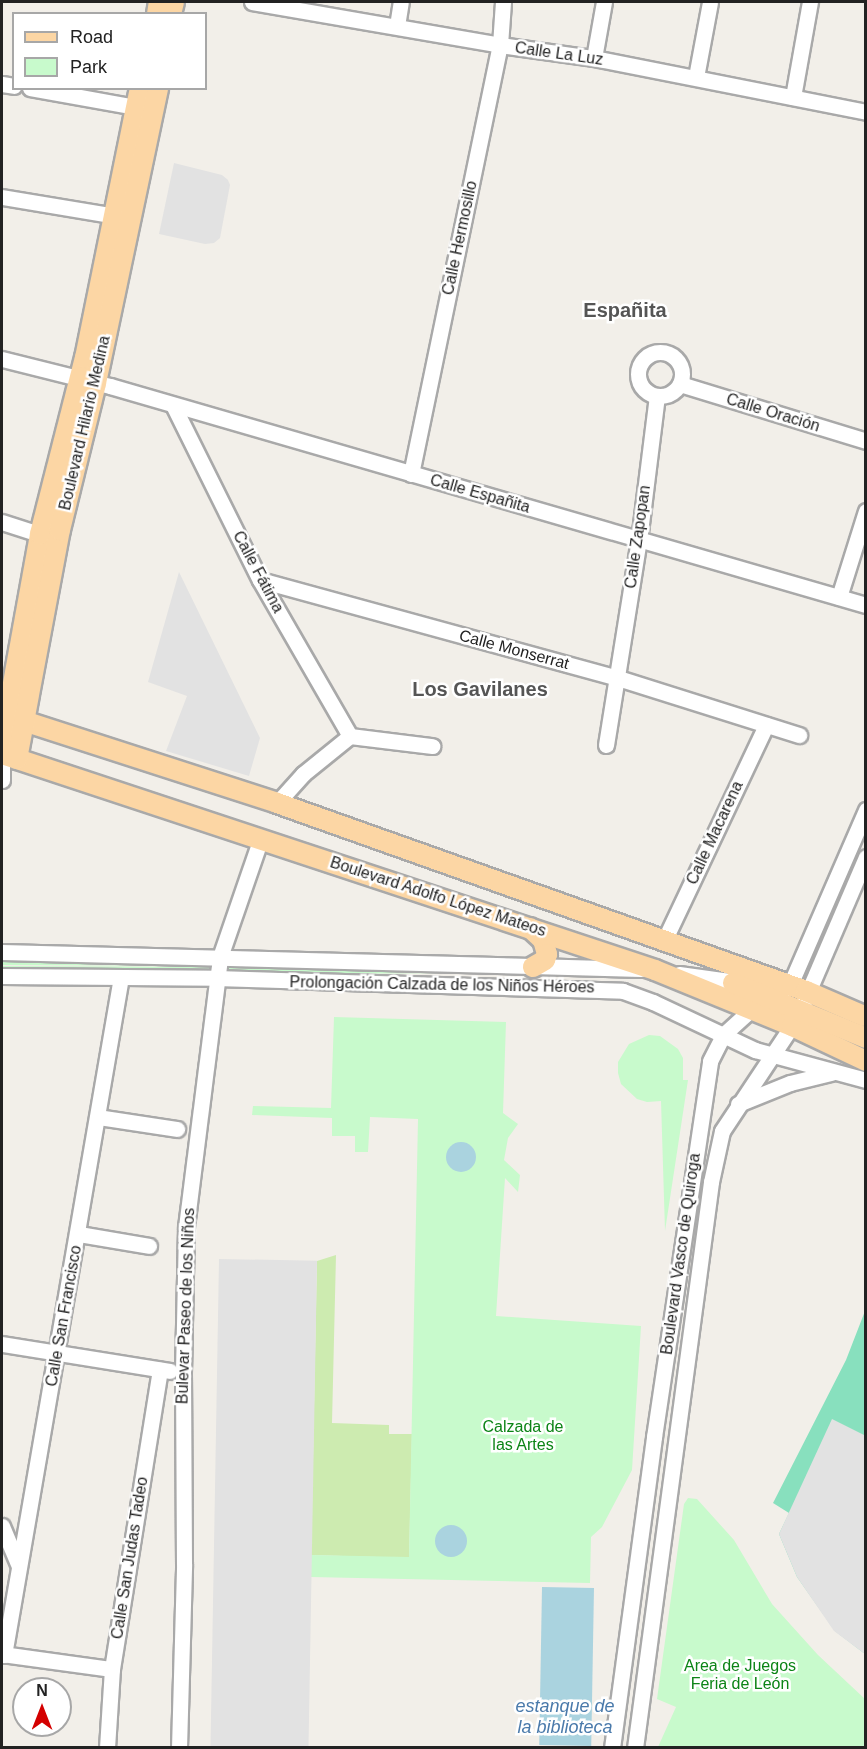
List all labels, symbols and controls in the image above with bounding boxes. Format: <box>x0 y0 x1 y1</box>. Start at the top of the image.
legend <box>12 12 207 90</box>
text: Road <box>70 27 113 47</box>
street label: Calle La Luz <box>514 38 604 70</box>
text: Park <box>70 57 107 77</box>
street label: Calle Hermosillo <box>439 179 481 297</box>
district label: Españita <box>583 298 667 322</box>
street label: Boulevard Hilario Medina <box>56 334 114 512</box>
street label: Calle Oración <box>724 390 822 436</box>
street label: Calle Españita <box>428 471 532 517</box>
street label: Calle Zapopan <box>621 484 655 590</box>
street label: Calle Fátima <box>228 528 288 616</box>
street label: Calle Monserrat <box>457 626 571 674</box>
district label: Los Gavilanes <box>412 677 548 701</box>
street label: Calle Macarena <box>683 778 747 888</box>
street label: Boulevard Adolfo López Mateos <box>327 853 549 941</box>
street label: Prolongación Calzada de los Niños Héroes <box>289 973 595 997</box>
street label: Boulevard Vasco de Quiroga <box>657 1152 705 1356</box>
street label: Bulevar Paseo de los Niños <box>173 1207 199 1405</box>
street label: Calle San Francisco <box>42 1244 86 1388</box>
park label: Calzada de las Artes <box>483 1417 563 1455</box>
street label: Calle San Judas Tadeo <box>108 1475 152 1641</box>
park label: Area de Juegos Feria de León <box>684 1656 796 1694</box>
north arrow <box>12 1677 72 1737</box>
text: N <box>36 1682 48 1699</box>
water label: estanque de la biblioteca <box>515 1696 615 1738</box>

